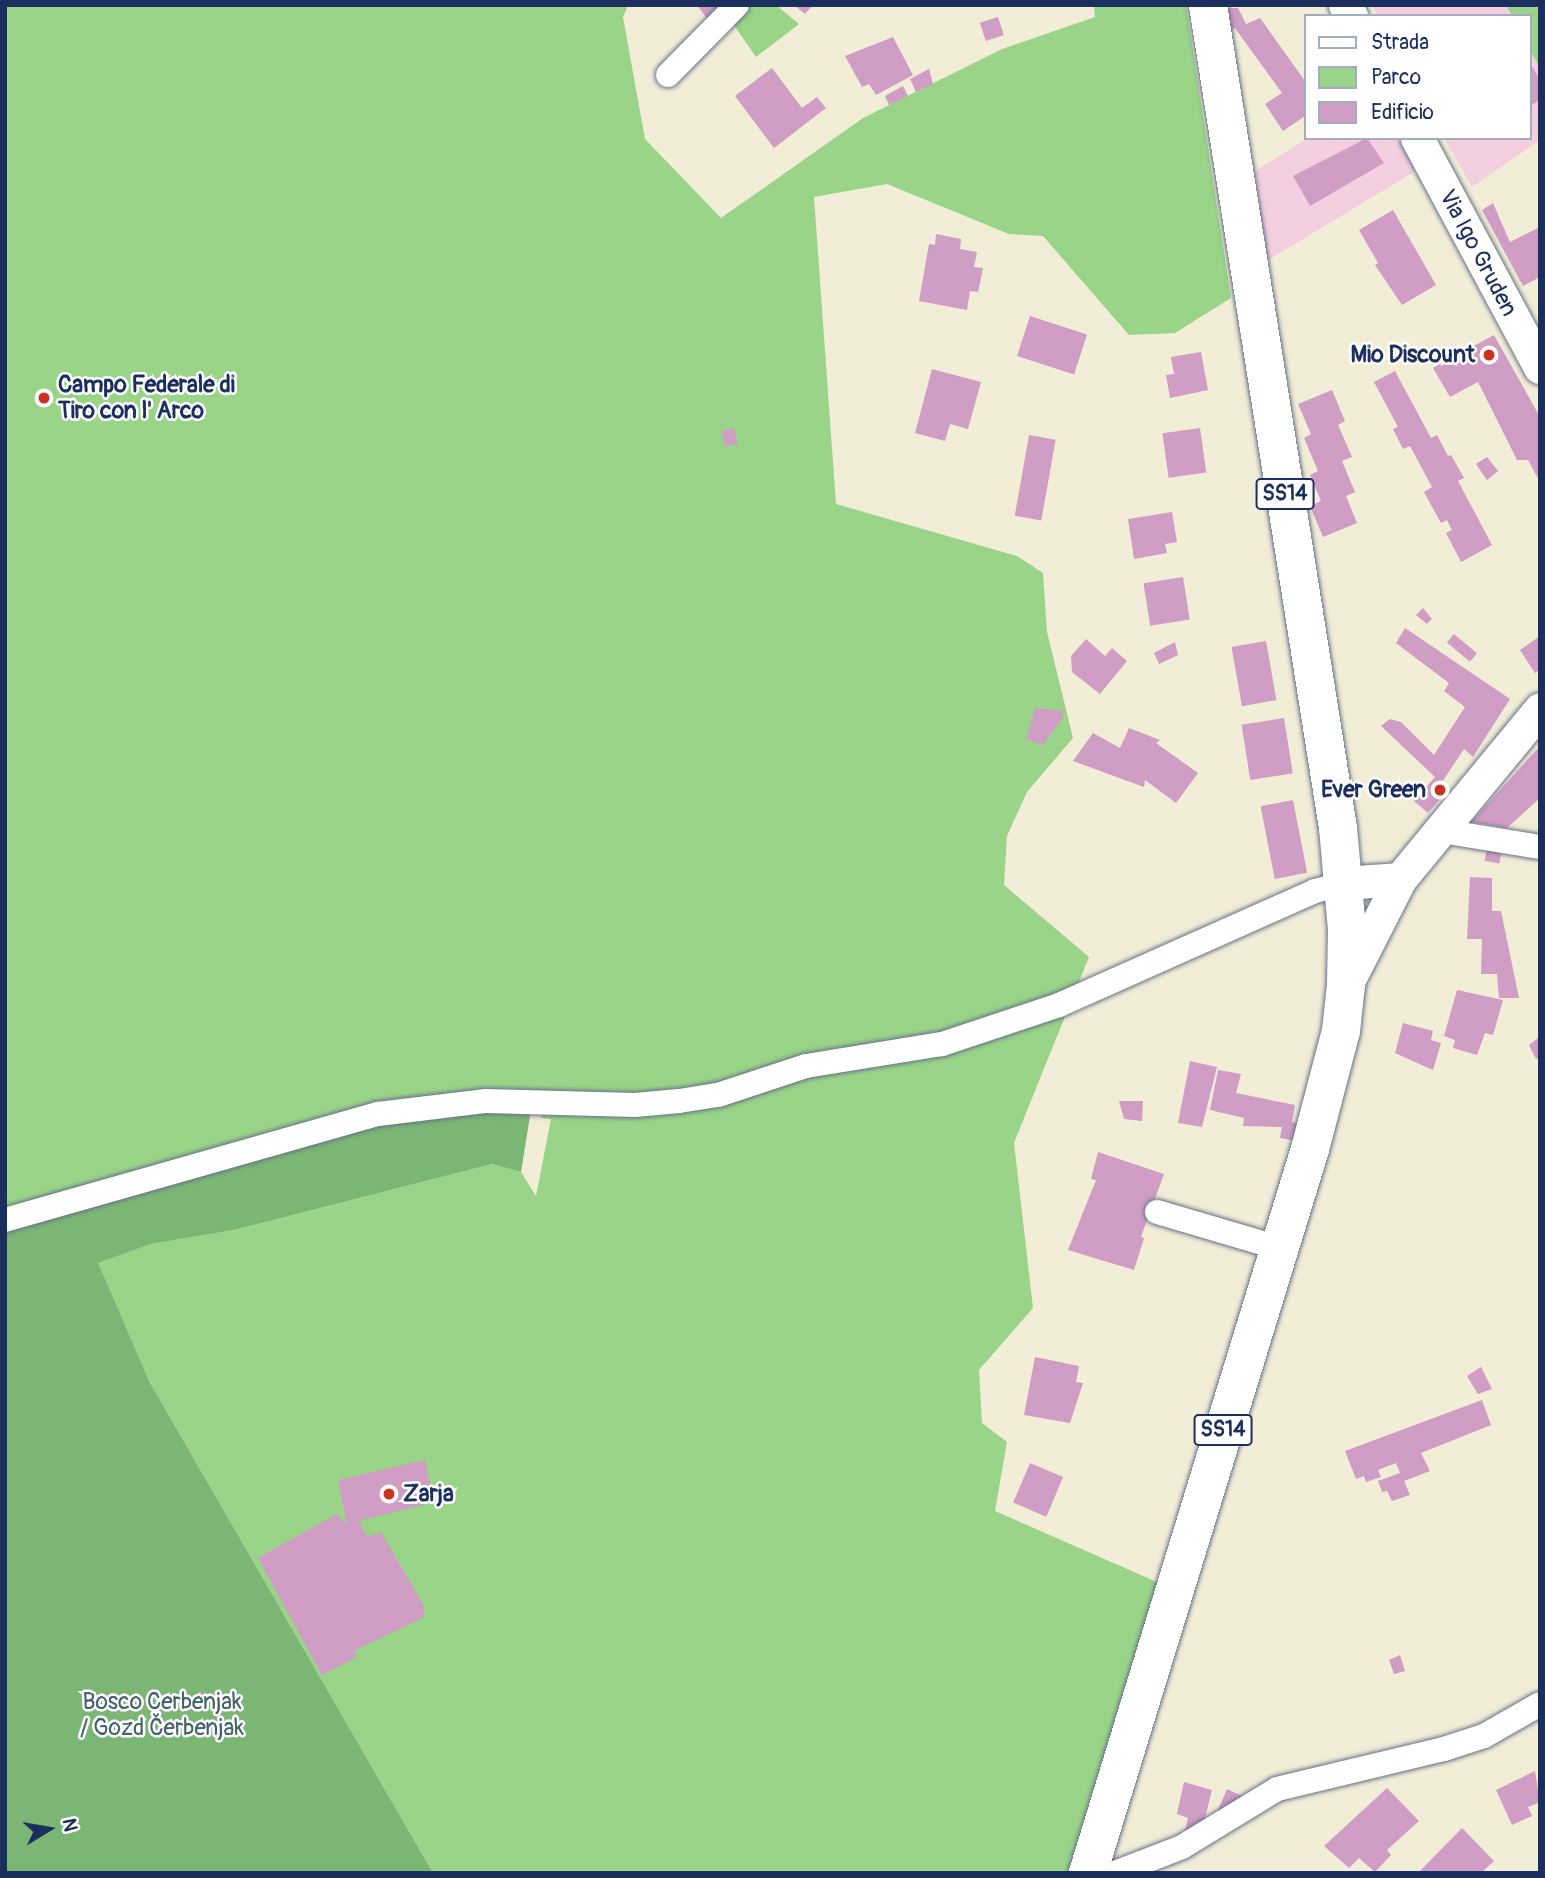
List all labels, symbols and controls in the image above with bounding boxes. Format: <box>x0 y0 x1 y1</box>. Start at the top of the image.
legend <box>1304 14 1531 140</box>
text: Strada <box>1371 29 1429 56</box>
text: Parco <box>1371 64 1421 91</box>
text: Edificio <box>1371 99 1434 126</box>
street label: Via Igo Gruden <box>1433 185 1523 321</box>
place label: Mio Discount <box>1351 341 1475 369</box>
marker: Mio Discount <box>1481 347 1497 363</box>
place label: Campo Federale di Tiro con l' Arco <box>58 371 235 425</box>
marker: Campo Federale di Tiro con l' Arco <box>36 390 52 406</box>
road number: SS14 <box>1255 476 1315 512</box>
place label: Ever Green <box>1321 776 1426 804</box>
marker: Ever Green <box>1432 782 1448 798</box>
road number: SS14 <box>1193 1412 1253 1448</box>
place label: Zarja <box>403 1480 454 1508</box>
marker: Zarja <box>381 1486 397 1502</box>
park label: Bosco Cerbenjak / Gozd Čerbenjak <box>80 1688 244 1742</box>
north arrow <box>14 1794 84 1864</box>
text: N <box>57 1816 83 1834</box>

